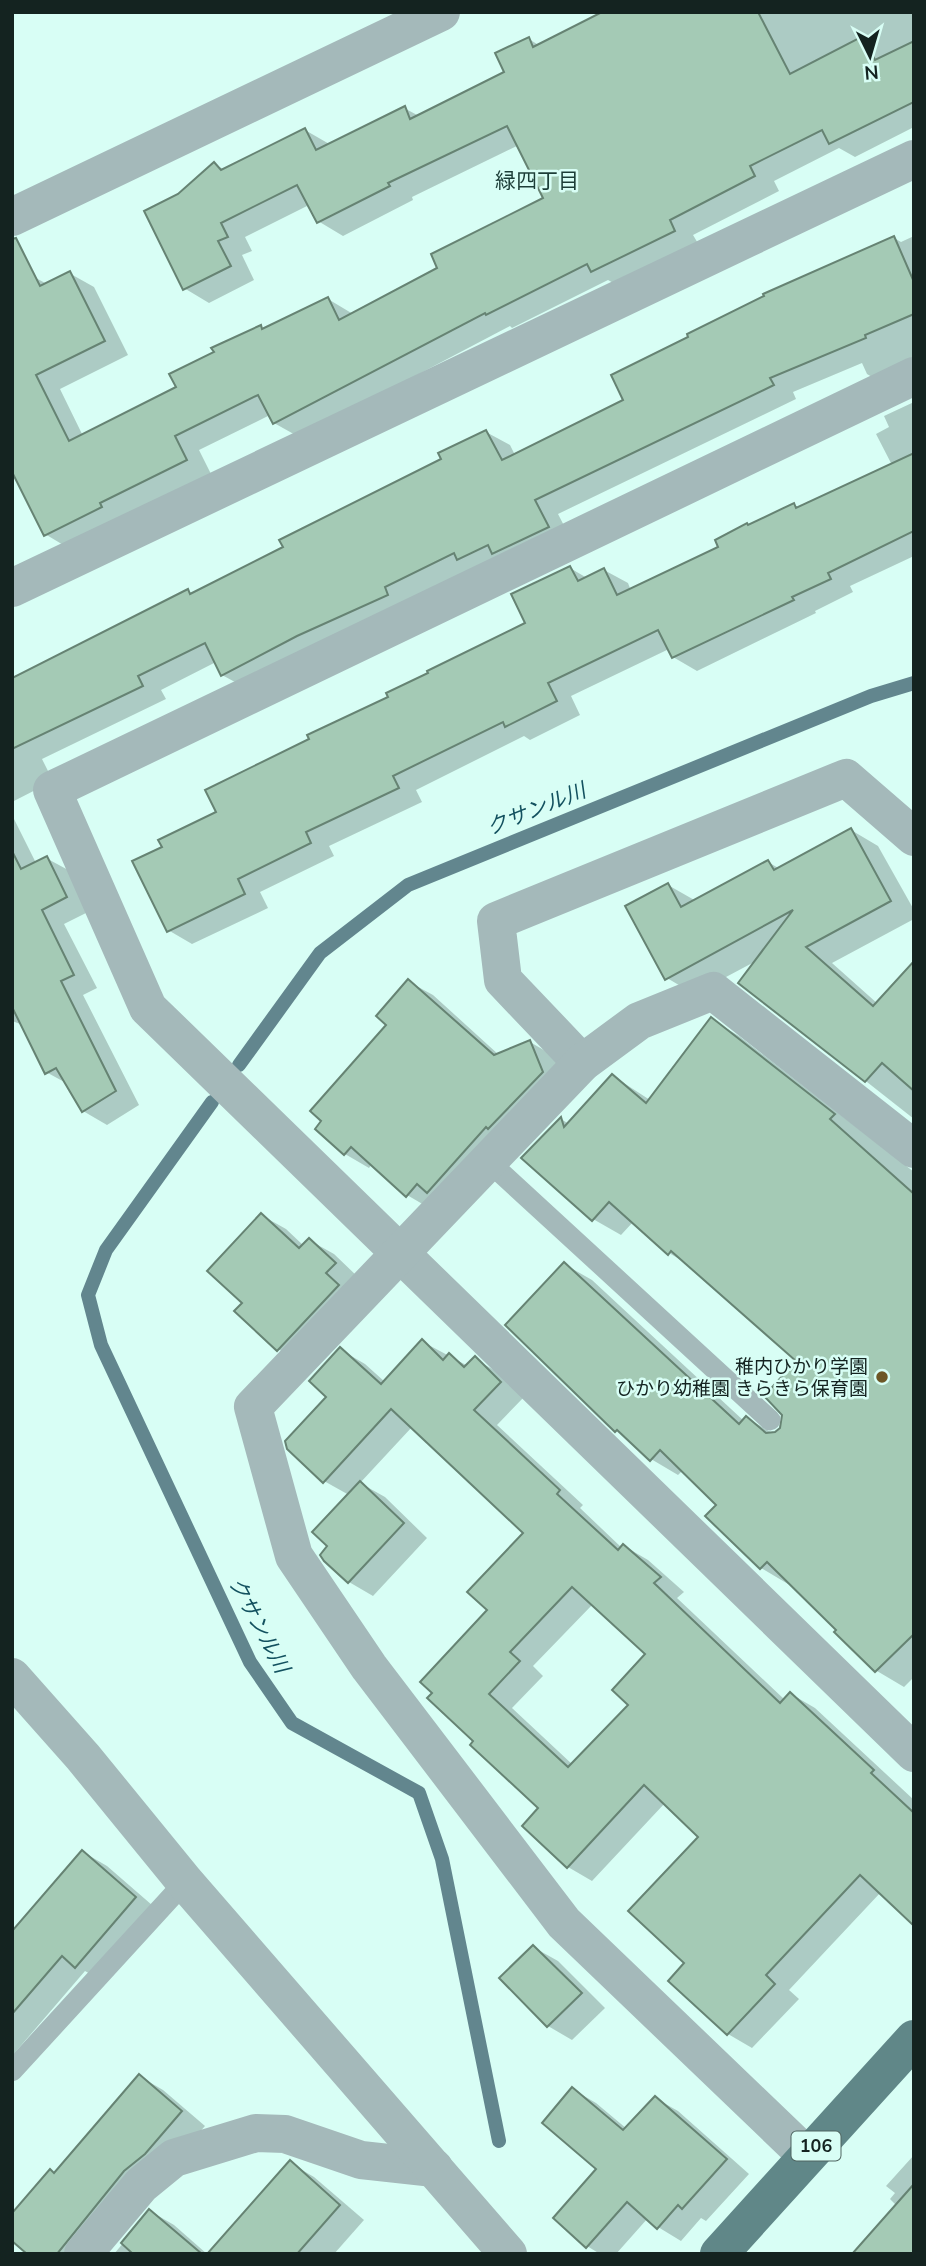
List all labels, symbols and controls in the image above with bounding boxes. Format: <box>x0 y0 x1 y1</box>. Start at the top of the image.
north arrow <box>835 21 905 91</box>
text: N <box>863 58 880 86</box>
district label: 緑四丁目 <box>495 167 579 195</box>
water label: クサンル川 <box>482 776 592 842</box>
place label: 稚内ひかり学園 ひかり幼稚園 きらきら保育園 <box>616 1354 868 1402</box>
marker: 稚内ひかり学園 ひかり幼稚園 きらきら保育園 <box>874 1369 890 1385</box>
water label: クサンル川 <box>222 1572 297 1680</box>
road number: 106 <box>792 2132 840 2160</box>

